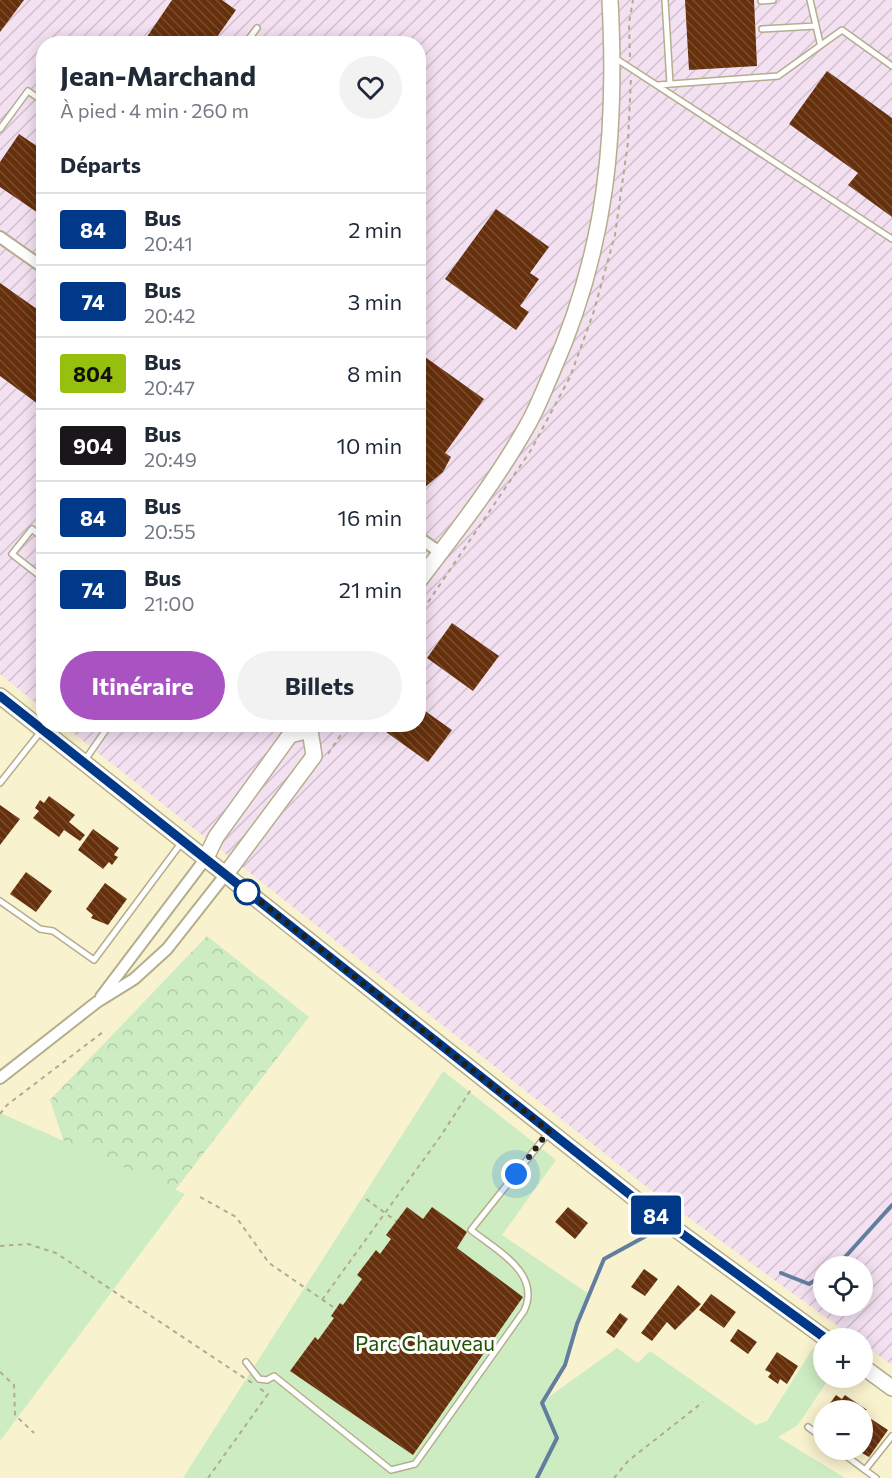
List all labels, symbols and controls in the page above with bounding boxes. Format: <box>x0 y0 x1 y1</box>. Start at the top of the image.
button: heart <box>339 56 402 119</box>
text: Jean-Marchand <box>60 58 256 92</box>
text: À pied · 4 min · 260 m <box>60 98 249 122</box>
text: Départs <box>60 151 141 178</box>
text: Bus <box>144 204 181 231</box>
text: 2 min <box>348 216 402 243</box>
text: 84 <box>80 217 106 242</box>
text: 20:41 <box>144 231 193 255</box>
text: Bus <box>144 276 181 303</box>
text: 3 min <box>348 288 402 315</box>
text: 74 <box>81 289 105 314</box>
text: 20:42 <box>144 303 196 327</box>
text: Bus <box>144 348 181 375</box>
text: 8 min <box>347 360 402 387</box>
text: 804 <box>73 361 113 386</box>
text: 20:47 <box>144 375 195 399</box>
text: Bus <box>144 420 181 447</box>
text: 10 min <box>337 432 402 459</box>
text: 904 <box>73 433 113 458</box>
text: 20:49 <box>144 447 197 471</box>
text: Bus <box>144 492 181 519</box>
text: 16 min <box>338 504 402 531</box>
text: 84 <box>80 505 106 530</box>
text: 20:55 <box>144 519 196 543</box>
text: Bus <box>144 564 181 591</box>
text: 21 min <box>339 576 402 603</box>
text: 74 <box>81 577 105 602</box>
text: 21:00 <box>144 591 194 615</box>
button: Itinéraire <box>60 651 225 720</box>
button: Billets <box>237 651 402 720</box>
unlabelled marker <box>234 879 260 905</box>
your location <box>501 1159 531 1189</box>
line badge: 84 <box>629 1196 683 1234</box>
text: 84 <box>643 1203 669 1228</box>
map controls <box>813 1256 873 1460</box>
button: locate <box>813 1256 873 1316</box>
button: + <box>813 1328 873 1388</box>
park label: Parc Chauveau <box>355 1330 495 1355</box>
button: − <box>813 1400 873 1460</box>

